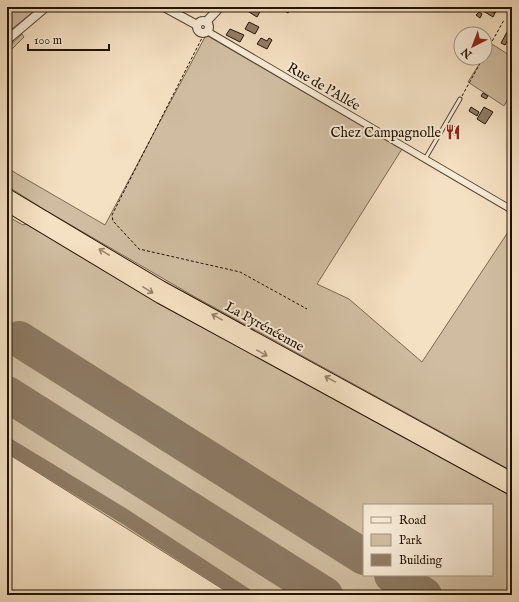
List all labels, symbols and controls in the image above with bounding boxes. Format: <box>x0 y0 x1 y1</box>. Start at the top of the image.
scale bar <box>28 26 109 52</box>
north arrow <box>453 26 493 66</box>
text: 100 m <box>34 33 62 48</box>
text: N <box>458 44 476 62</box>
street label: Rue de l'Allée <box>284 59 364 115</box>
restaurant icon: Chez Campagnolle <box>444 123 462 141</box>
place label: Chez Campagnolle <box>331 124 442 142</box>
one-way arrow <box>98 248 110 256</box>
one-way arrow <box>142 286 154 294</box>
street label: La Pyrénéenne <box>222 298 308 356</box>
one-way arrow <box>211 313 223 320</box>
one-way arrow <box>256 349 268 357</box>
one-way arrow <box>325 375 337 383</box>
legend <box>363 504 493 576</box>
text: Road <box>399 513 427 528</box>
text: Park <box>399 533 422 548</box>
text: Building <box>399 553 443 568</box>

